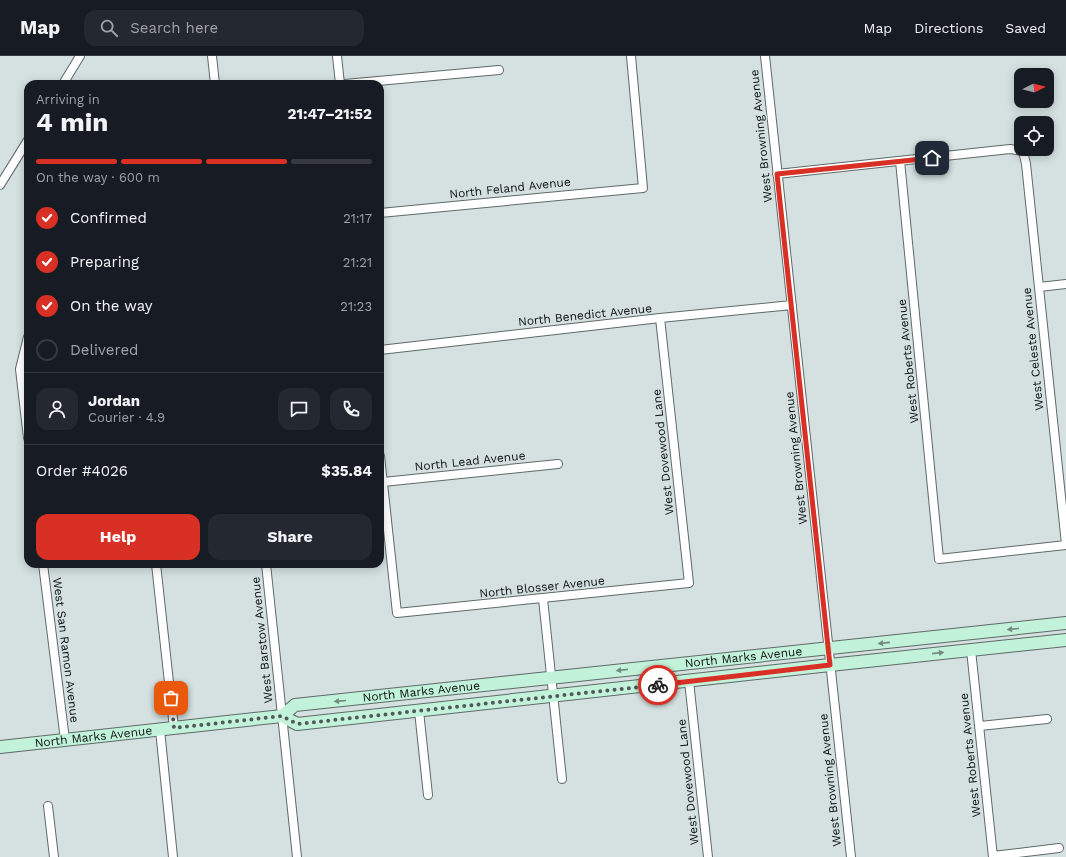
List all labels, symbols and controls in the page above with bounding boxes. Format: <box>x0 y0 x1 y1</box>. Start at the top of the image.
search box <box>84 10 364 46</box>
text: Map <box>20 16 60 39</box>
icon: search <box>98 17 120 39</box>
text: Search here <box>130 19 218 37</box>
text: Map <box>864 20 892 36</box>
text: Directions <box>914 20 983 36</box>
text: Saved <box>1005 20 1046 36</box>
north arrow <box>1014 68 1054 108</box>
map controls <box>1014 68 1054 156</box>
street label: West Browning Avenue <box>747 69 775 203</box>
text: Arriving in <box>36 92 100 107</box>
text: 21:47–21:52 <box>288 105 372 123</box>
text: 4 min <box>36 107 108 137</box>
button: locate <box>1014 116 1054 156</box>
pin <box>915 141 949 175</box>
icon: home <box>921 147 943 169</box>
text: On the way · 600 m <box>36 170 160 185</box>
street label: North Feland Avenue <box>449 175 571 201</box>
icon: check <box>36 207 58 229</box>
text: Confirmed <box>70 209 147 227</box>
text: 21:17 <box>343 211 372 226</box>
icon: check <box>36 251 58 273</box>
text: Preparing <box>70 253 139 271</box>
text: 21:21 <box>343 255 372 270</box>
street label: West Celeste Avenue <box>1020 287 1046 411</box>
icon: check <box>36 295 58 317</box>
text: On the way <box>70 297 152 315</box>
street label: West Roberts Avenue <box>895 298 921 424</box>
text: 21:23 <box>340 299 372 314</box>
street label: North Benedict Avenue <box>517 301 653 329</box>
text: Delivered <box>70 341 138 359</box>
button: person <box>36 388 78 430</box>
button: chat <box>278 388 320 430</box>
button: phone <box>330 388 372 430</box>
street label: West Dovewood Lane <box>649 388 677 516</box>
street label: West Browning Avenue <box>782 391 810 525</box>
text: Jordan <box>88 392 140 410</box>
text: Courier · 4.9 <box>88 410 165 425</box>
street label: North Lead Avenue <box>414 448 526 474</box>
text: Order #4026 <box>36 462 128 480</box>
text: $35.84 <box>321 462 372 480</box>
button: Help <box>36 514 200 560</box>
button: Share <box>208 514 372 560</box>
street label: North Blosser Avenue <box>479 573 605 601</box>
street label: West Barstow Avenue <box>248 576 276 704</box>
street label: West San Ramon Avenue <box>50 577 82 724</box>
one-way arrow <box>1007 625 1019 632</box>
one-way arrow <box>878 639 890 646</box>
street label: North Marks Avenue <box>684 644 803 671</box>
one-way arrow <box>932 650 944 656</box>
courier <box>638 665 678 705</box>
one-way arrow <box>616 667 628 673</box>
icon: bike <box>647 674 669 696</box>
street label: North Marks Avenue <box>362 678 481 705</box>
pin <box>154 681 188 715</box>
icon: bag <box>160 687 182 709</box>
street label: West Roberts Avenue <box>957 692 983 818</box>
one-way arrow <box>334 698 346 704</box>
street label: West Browning Avenue <box>816 713 844 847</box>
street label: West Dovewood Lane <box>674 718 702 846</box>
street label: North Marks Avenue <box>34 723 153 750</box>

